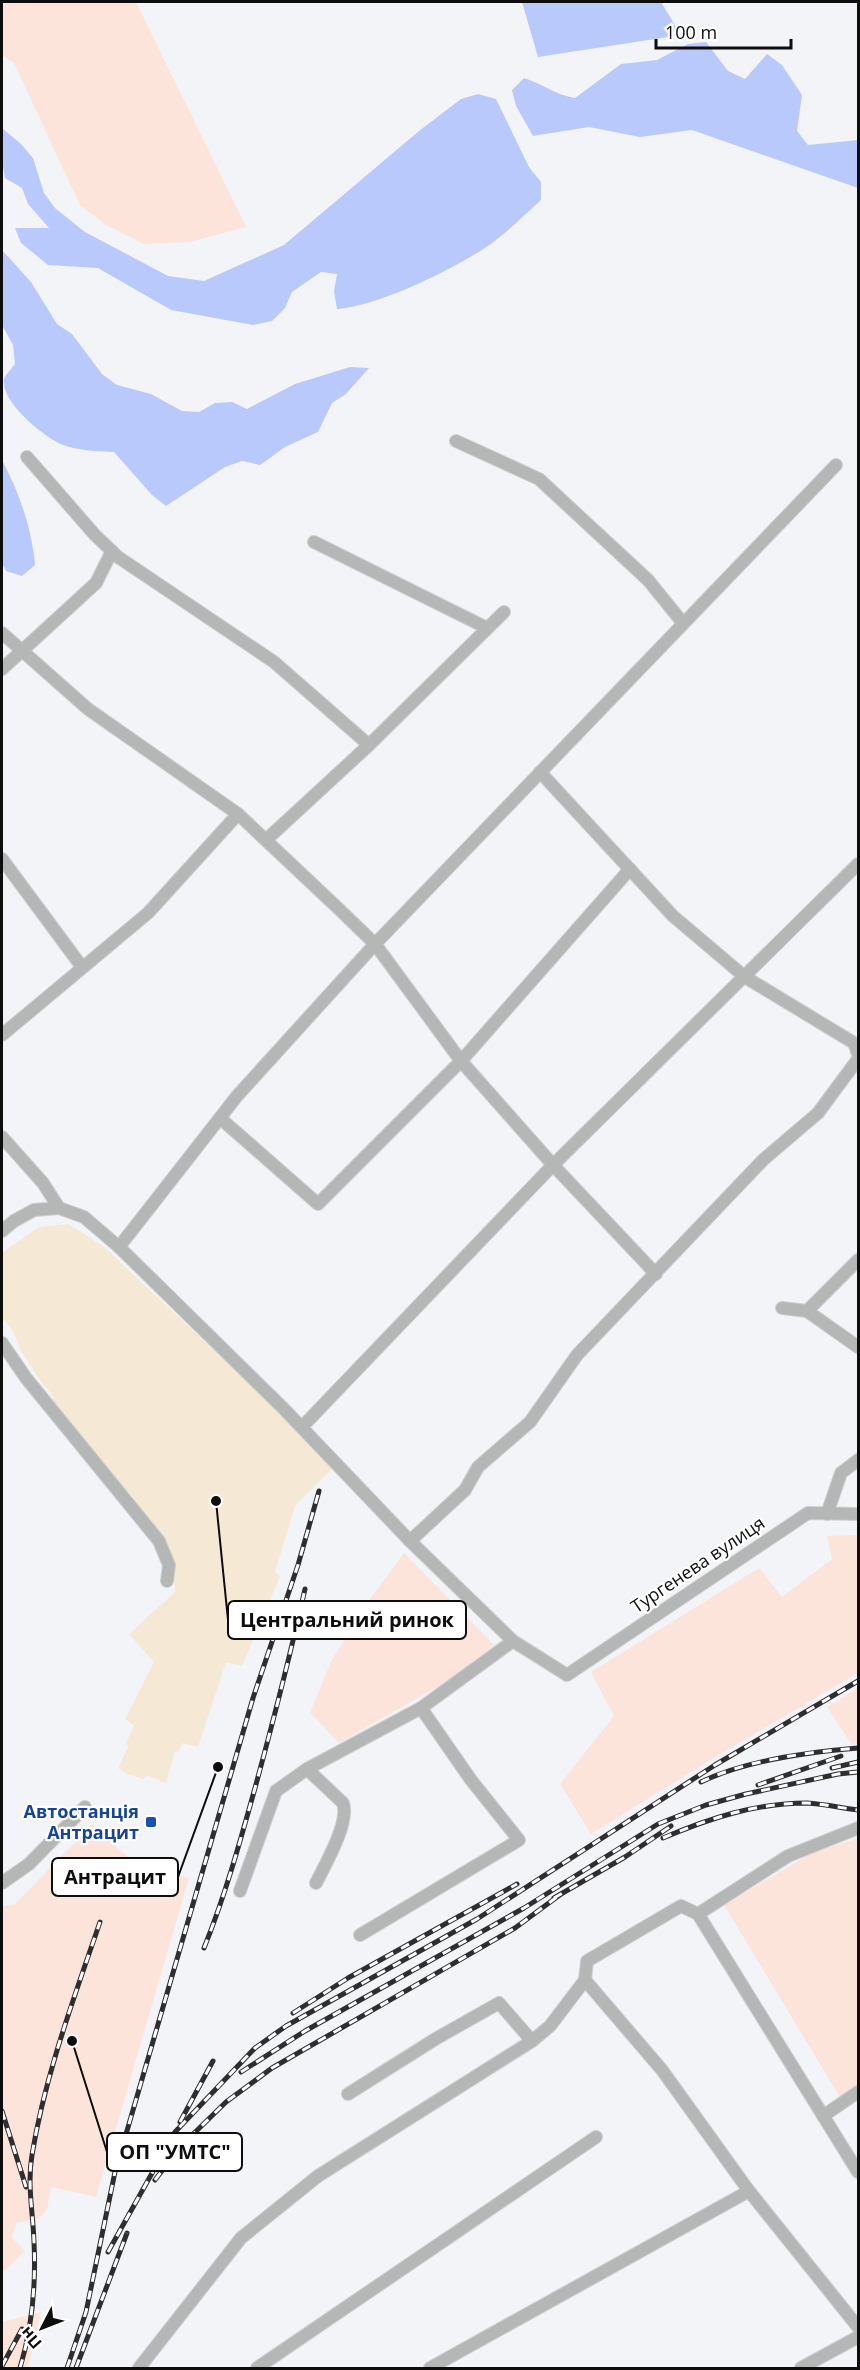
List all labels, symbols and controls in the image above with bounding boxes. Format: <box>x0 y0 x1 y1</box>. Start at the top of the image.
scale bar <box>656 12 791 50</box>
text: 100 m <box>665 20 717 44</box>
street label: Тургенева вулиця <box>626 1510 769 1618</box>
callout: Центральний ринок <box>228 1601 466 1639</box>
text: Центральний ринок <box>240 1606 455 1633</box>
place label: Автостанція Антрацит <box>24 1799 139 1844</box>
marker: Автостанція Антрацит <box>144 1815 158 1829</box>
callout: Антрацит <box>52 1858 178 1896</box>
text: Антрацит <box>64 1863 166 1890</box>
callout: ОП "УМТС" <box>107 2133 242 2171</box>
text: ОП "УМТС" <box>119 2138 231 2165</box>
north arrow <box>12 2298 72 2358</box>
text: Пн <box>15 2322 47 2354</box>

